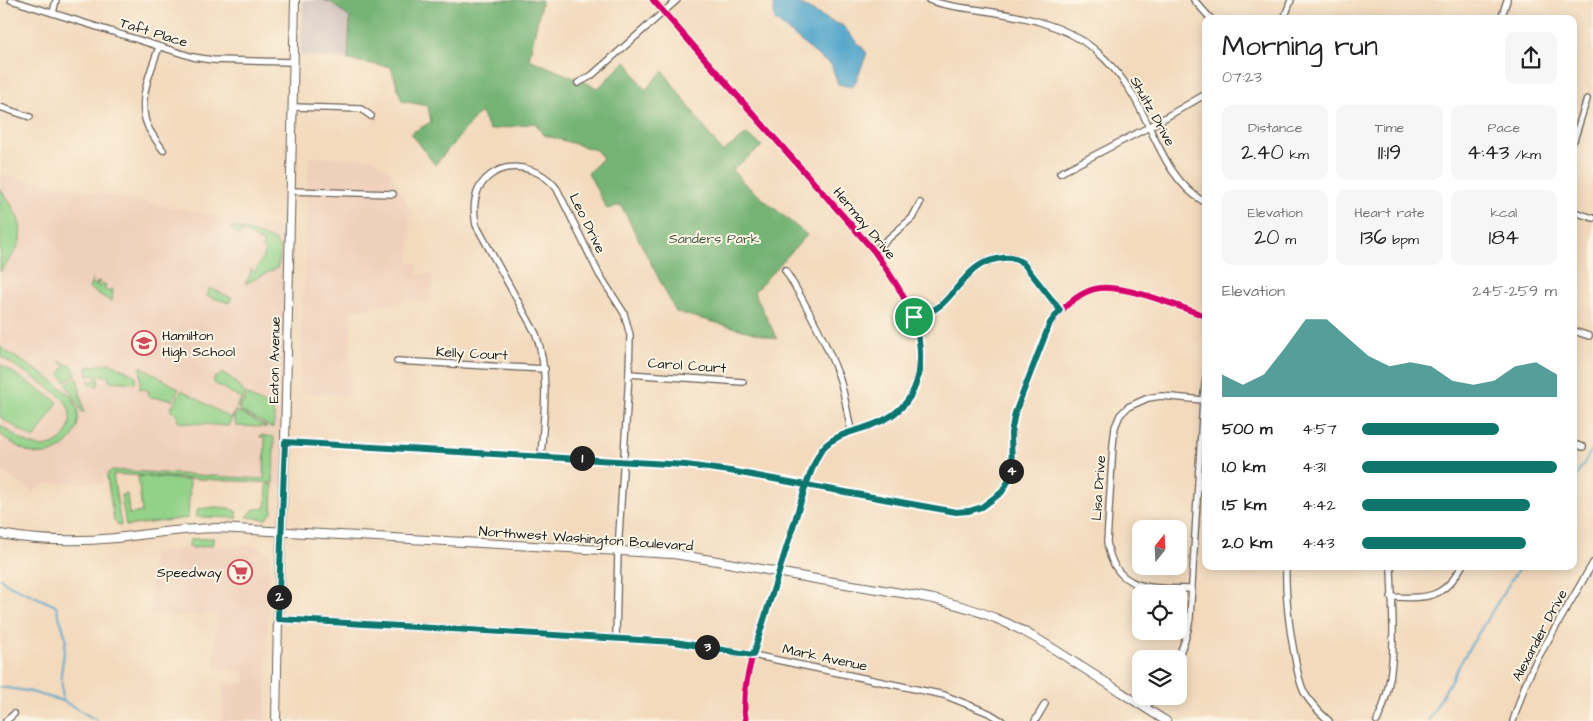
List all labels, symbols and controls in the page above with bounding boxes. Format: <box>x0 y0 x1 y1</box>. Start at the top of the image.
street label: Taft Place <box>117 13 191 53</box>
text: Morning run <box>1222 27 1378 66</box>
button: share <box>1505 32 1557 84</box>
text: 07:23 <box>1222 66 1262 88</box>
street label: Shultz Drive <box>1125 73 1180 150</box>
text: Distance <box>1248 118 1302 138</box>
text: Time <box>1375 118 1404 138</box>
text: Pace <box>1488 118 1520 138</box>
text: 2.40 <box>1241 138 1284 167</box>
text: 11:19 <box>1378 138 1401 167</box>
text: 4:43 <box>1467 138 1509 167</box>
text: km <box>1284 145 1309 165</box>
text: /km <box>1509 145 1541 165</box>
street label: Hermay Drive <box>828 183 901 264</box>
street label: Leo Drive <box>564 190 610 257</box>
text: Elevation <box>1248 203 1303 223</box>
text: Heart rate <box>1354 203 1425 223</box>
text: kcal <box>1490 203 1517 223</box>
text: 20 <box>1254 223 1280 252</box>
text: 136 <box>1360 223 1387 252</box>
text: 184 <box>1489 223 1519 252</box>
park label: Sanders Park <box>669 229 760 249</box>
text: m <box>1280 230 1296 250</box>
text: bpm <box>1387 230 1419 250</box>
text: Elevation <box>1222 280 1285 302</box>
text: 245–259 m <box>1472 280 1557 302</box>
pin <box>893 296 935 338</box>
icon: arrive <box>900 303 928 331</box>
street label: Eaton Avenue <box>264 316 286 404</box>
place label: Hamilton High School <box>162 326 235 362</box>
school or university icon: Hamilton High School <box>131 330 157 356</box>
street label: Kelly Court <box>435 342 509 366</box>
street label: Carol Court <box>647 353 727 379</box>
text: 500 m <box>1222 418 1272 440</box>
text: 4:57 <box>1302 418 1337 440</box>
pin: 1 <box>570 446 594 470</box>
text: 1 <box>582 448 583 468</box>
street label: Lisa Drive <box>1087 454 1111 521</box>
text: 1.0 km <box>1222 456 1265 478</box>
text: 4:31 <box>1302 456 1326 478</box>
pin: 4 <box>998 458 1024 484</box>
text: 4 <box>1007 461 1016 481</box>
text: 1.5 km <box>1222 494 1266 516</box>
text: 4:42 <box>1302 494 1336 516</box>
north arrow <box>1132 520 1188 575</box>
map controls <box>1132 520 1187 705</box>
street label: Northwest Washington Boulevard <box>478 522 694 556</box>
text: 2.0 km <box>1222 532 1272 554</box>
text: 4:43 <box>1302 532 1335 554</box>
supermarket icon: Speedway <box>227 559 253 585</box>
place label: Speedway <box>157 563 222 583</box>
pin: 2 <box>266 584 292 610</box>
button: locate <box>1132 585 1187 640</box>
street label: Alexander Drive <box>1507 586 1573 685</box>
text: 2 <box>275 587 284 607</box>
pin: 3 <box>694 634 720 660</box>
text: 3 <box>704 637 711 657</box>
street label: Mark Avenue <box>781 639 869 677</box>
button: layers <box>1132 650 1187 705</box>

